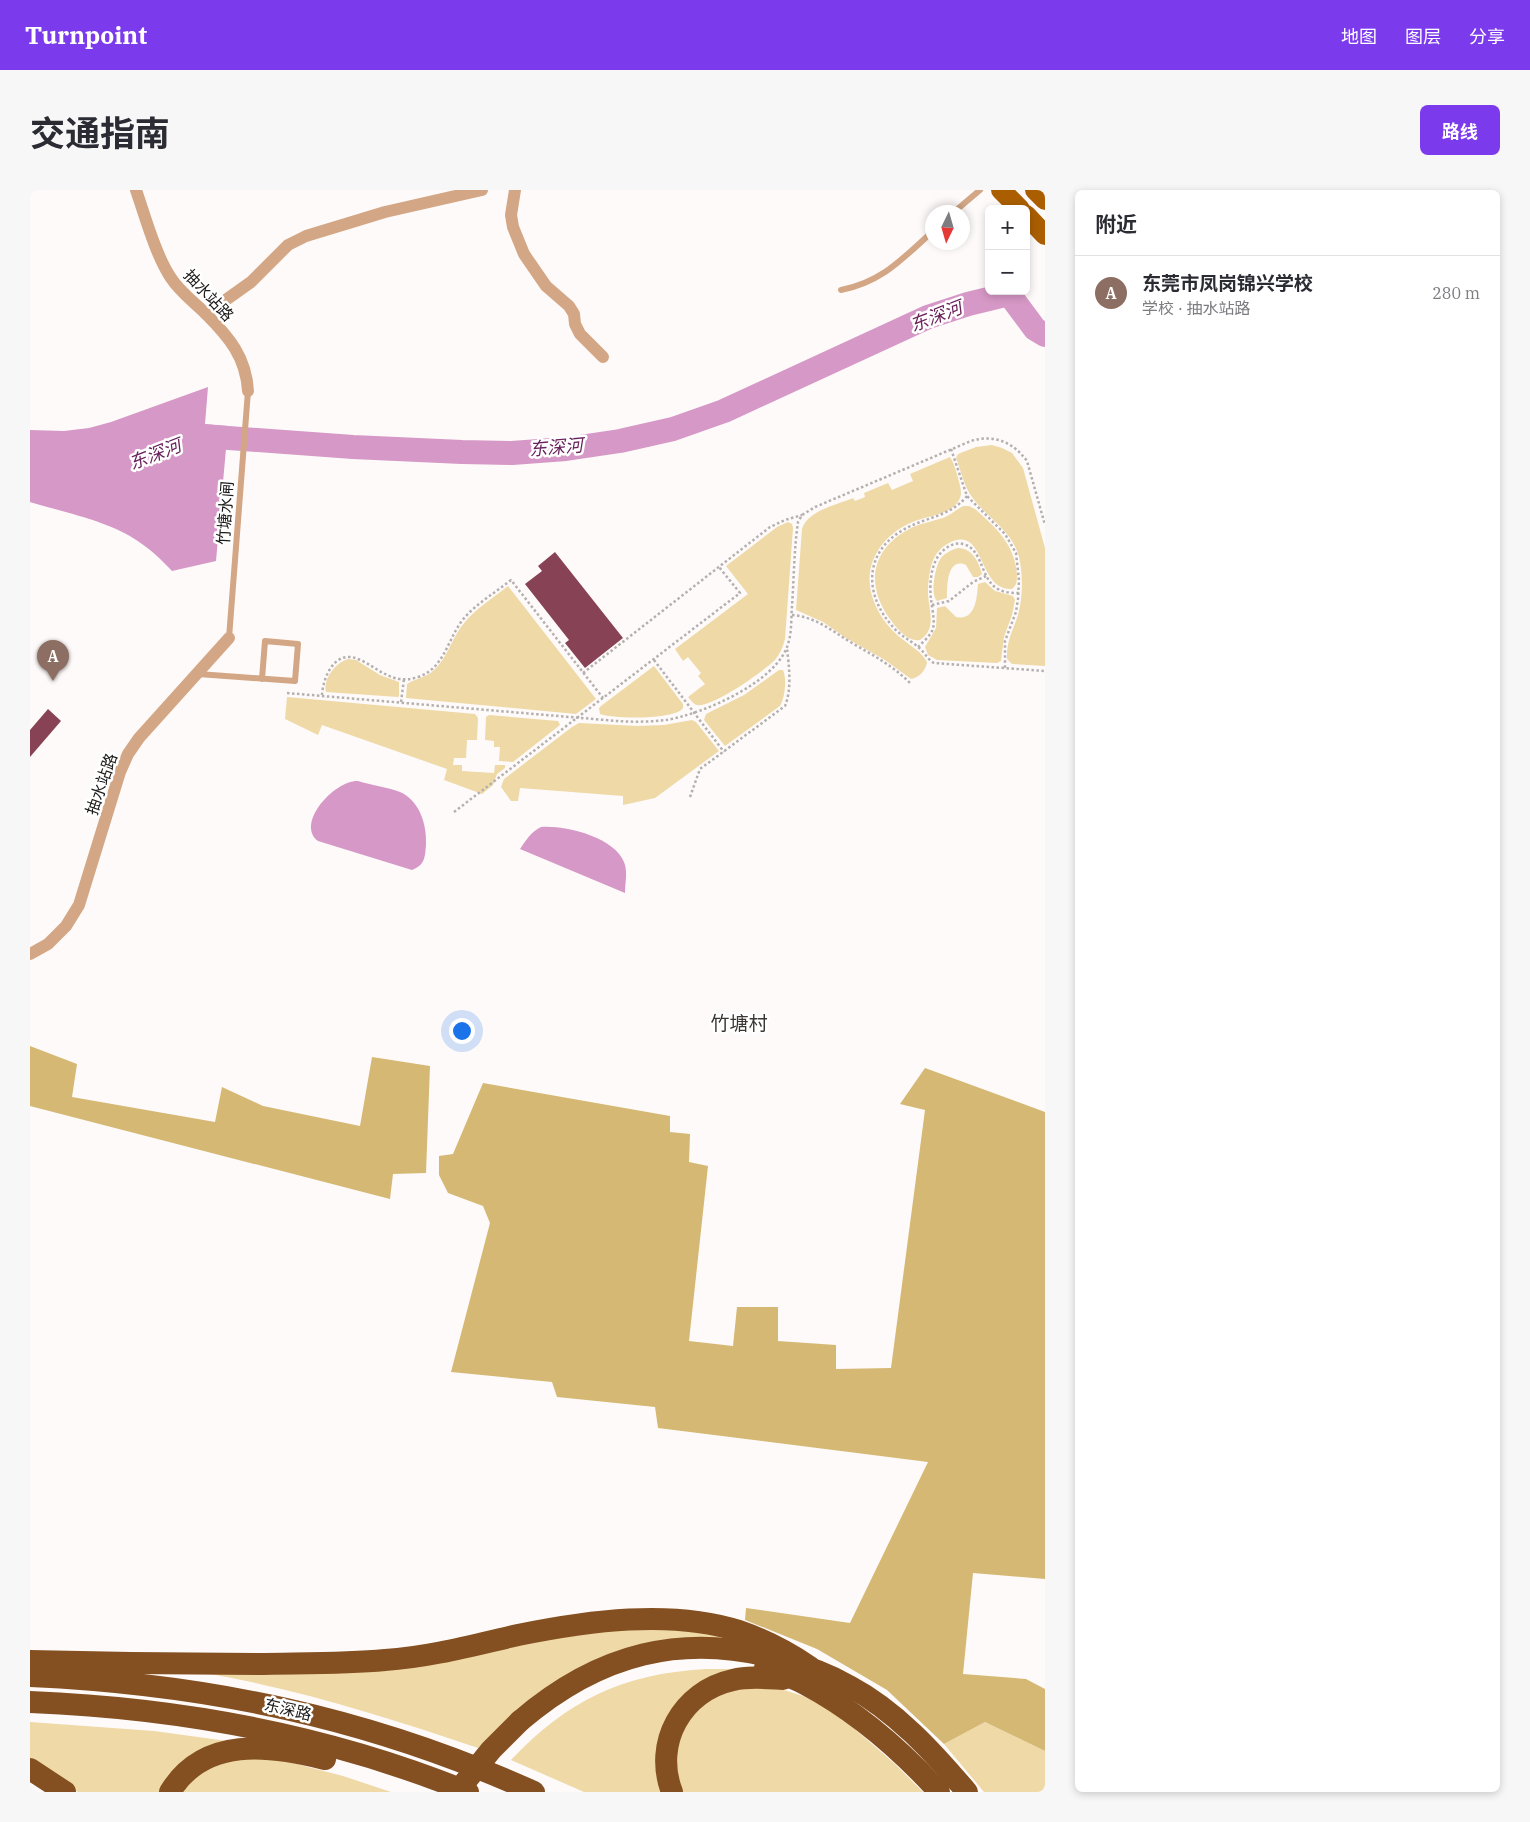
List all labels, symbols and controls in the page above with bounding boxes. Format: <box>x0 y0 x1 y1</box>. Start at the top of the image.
text: Turnpoint <box>25 19 147 51</box>
text: 地图 <box>1341 25 1377 48</box>
text: 图层 <box>1405 25 1441 48</box>
text: 分享 <box>1469 25 1505 48</box>
button: 路线 <box>1420 105 1500 155</box>
text: 交通指南 <box>30 110 170 156</box>
north arrow <box>925 205 970 250</box>
map controls <box>985 205 1030 295</box>
button: + <box>985 205 1030 250</box>
text: 附近 <box>1095 210 1137 238</box>
button: − <box>985 250 1030 295</box>
street label: 抽水站路 <box>180 265 238 325</box>
text: 东莞市凤岗锦兴学校 <box>1142 271 1313 295</box>
text: A <box>1105 283 1117 303</box>
text: 280 m <box>1432 283 1480 303</box>
water label: 东深河 <box>907 295 968 336</box>
text: 学校 · 抽水站路 <box>1142 298 1251 318</box>
water label: 东深河 <box>126 433 187 474</box>
water label: 东深河 <box>528 433 587 461</box>
street label: 竹塘水闸 <box>213 480 237 546</box>
pin: A <box>37 640 69 681</box>
street label: 抽水站路 <box>81 750 121 818</box>
district label: 竹塘村 <box>710 1011 768 1035</box>
your location <box>449 1018 475 1044</box>
street label: 东深路 <box>262 1694 314 1724</box>

